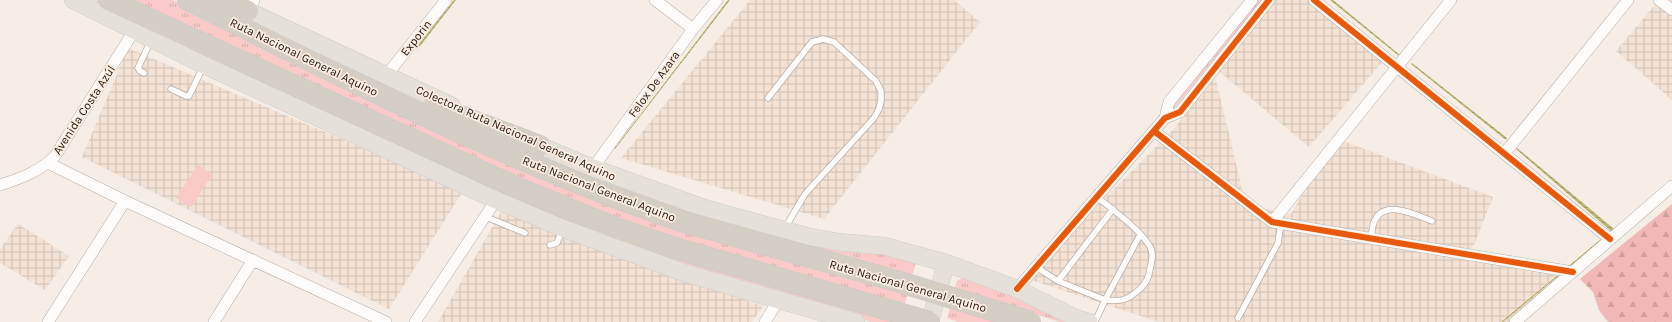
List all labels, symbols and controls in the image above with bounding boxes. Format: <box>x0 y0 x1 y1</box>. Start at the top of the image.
street label: Ruta Nacional General Aquino <box>228 15 380 99</box>
street label: Exporin <box>398 17 434 59</box>
street label: Felox De Azara <box>625 48 683 120</box>
street label: Avenida Costa Azúl <box>50 63 118 157</box>
street label: Colectora Ruta Nacional General Aquino <box>414 82 618 184</box>
street label: Ruta Nacional General Aquino <box>521 153 677 225</box>
street label: Ruta Nacional General Aquino <box>828 257 988 315</box>

